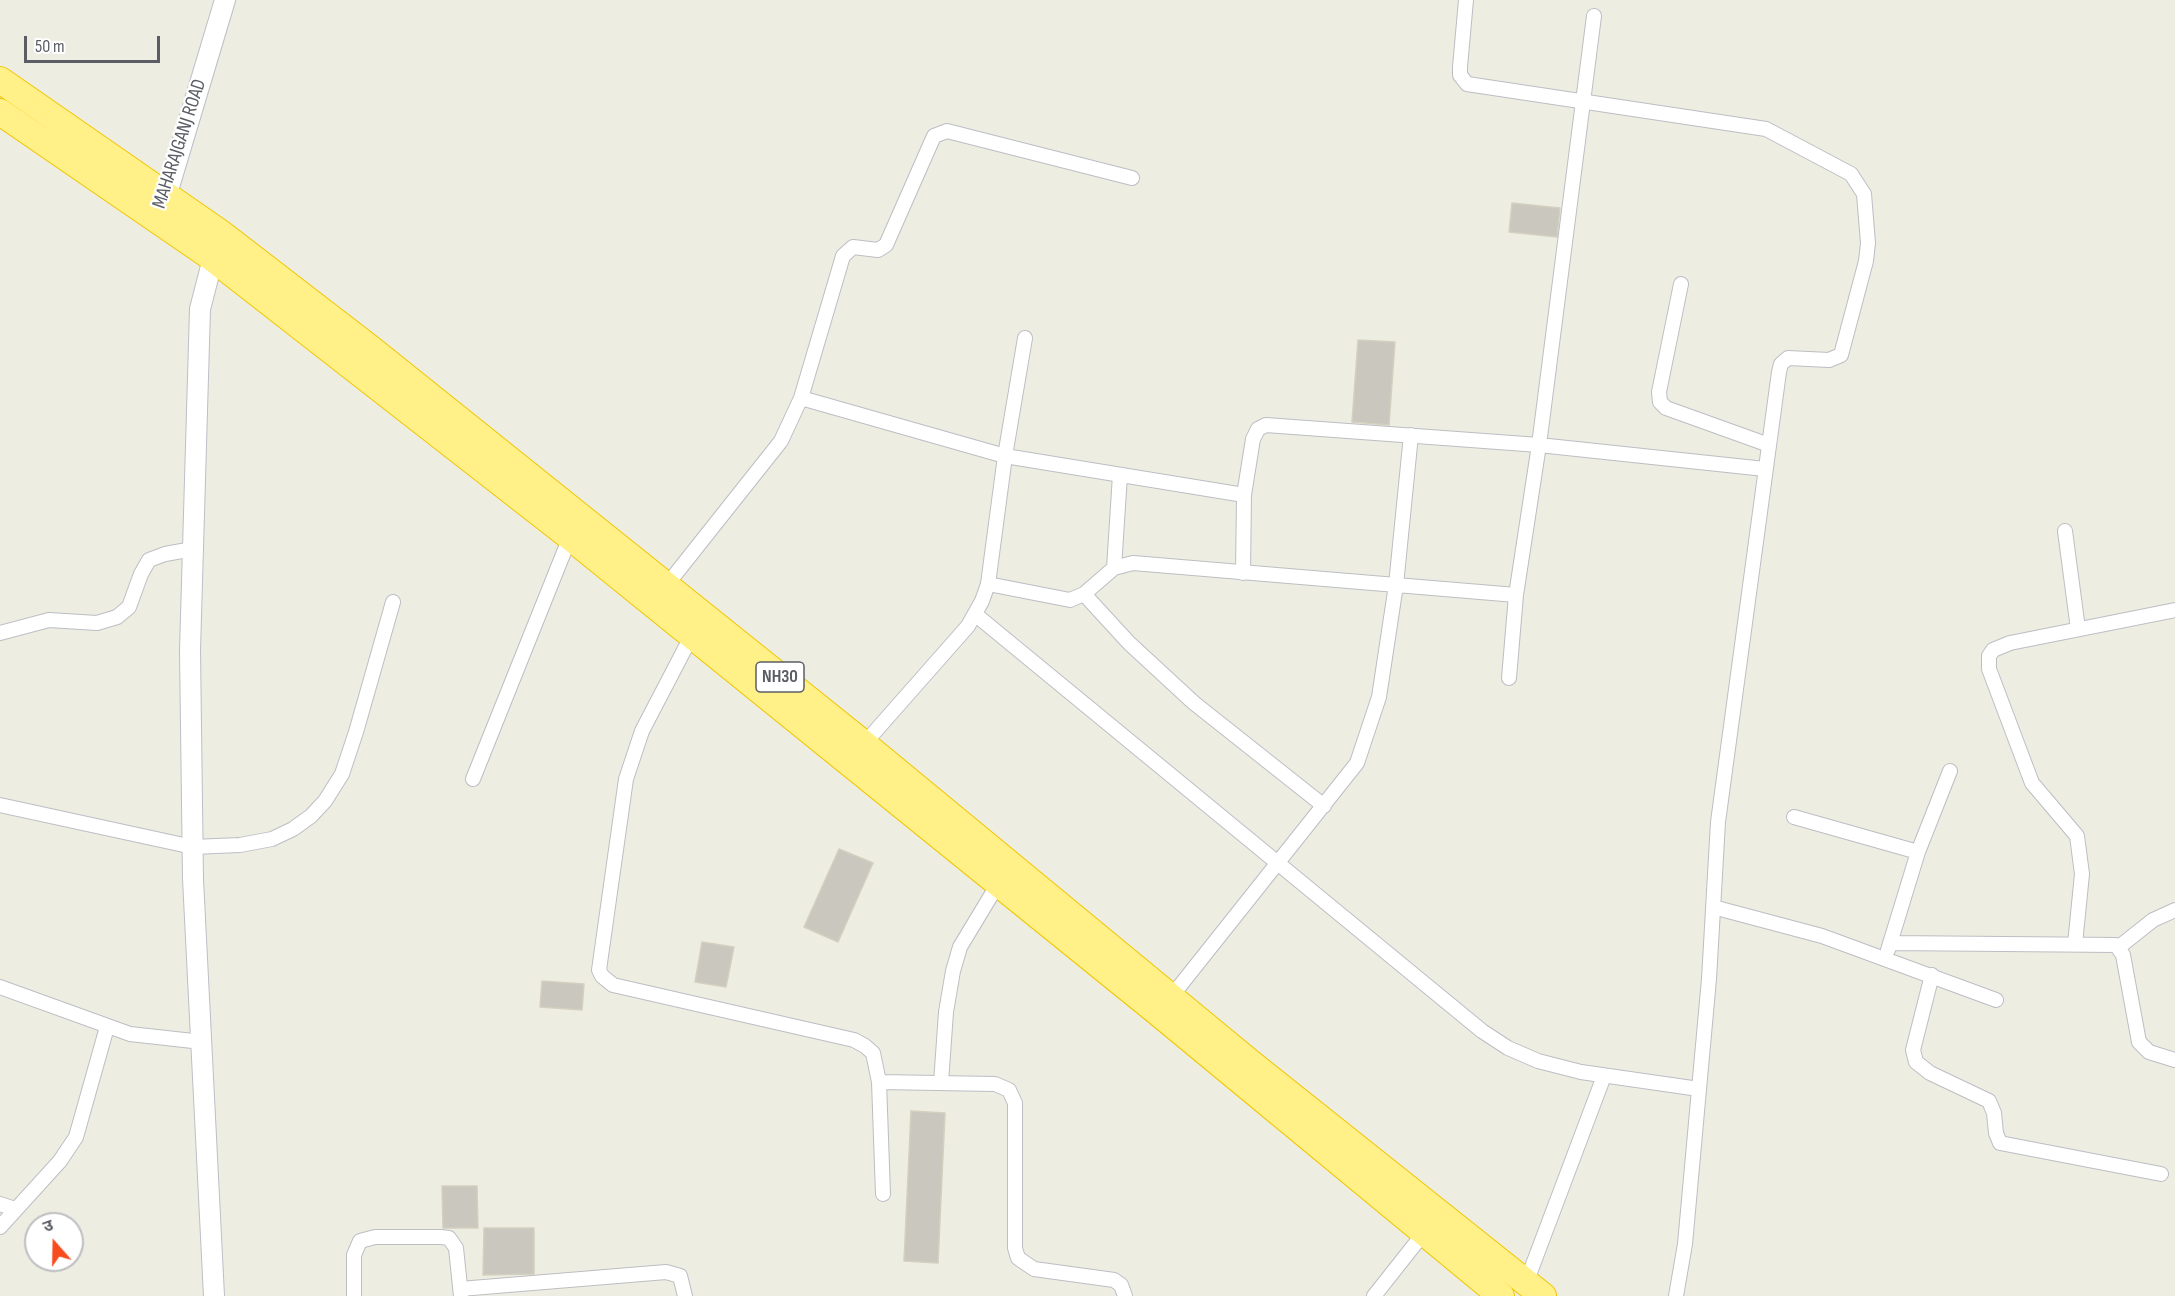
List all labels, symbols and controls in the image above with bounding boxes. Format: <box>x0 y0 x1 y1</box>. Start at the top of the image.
scale bar <box>27 24 164 62</box>
text: 50 m <box>35 36 65 57</box>
street label: MAHARAJGANJ ROAD <box>148 76 212 212</box>
road number: NH30 <box>756 662 804 692</box>
north arrow <box>24 1212 84 1272</box>
text: उ <box>41 1216 56 1237</box>

